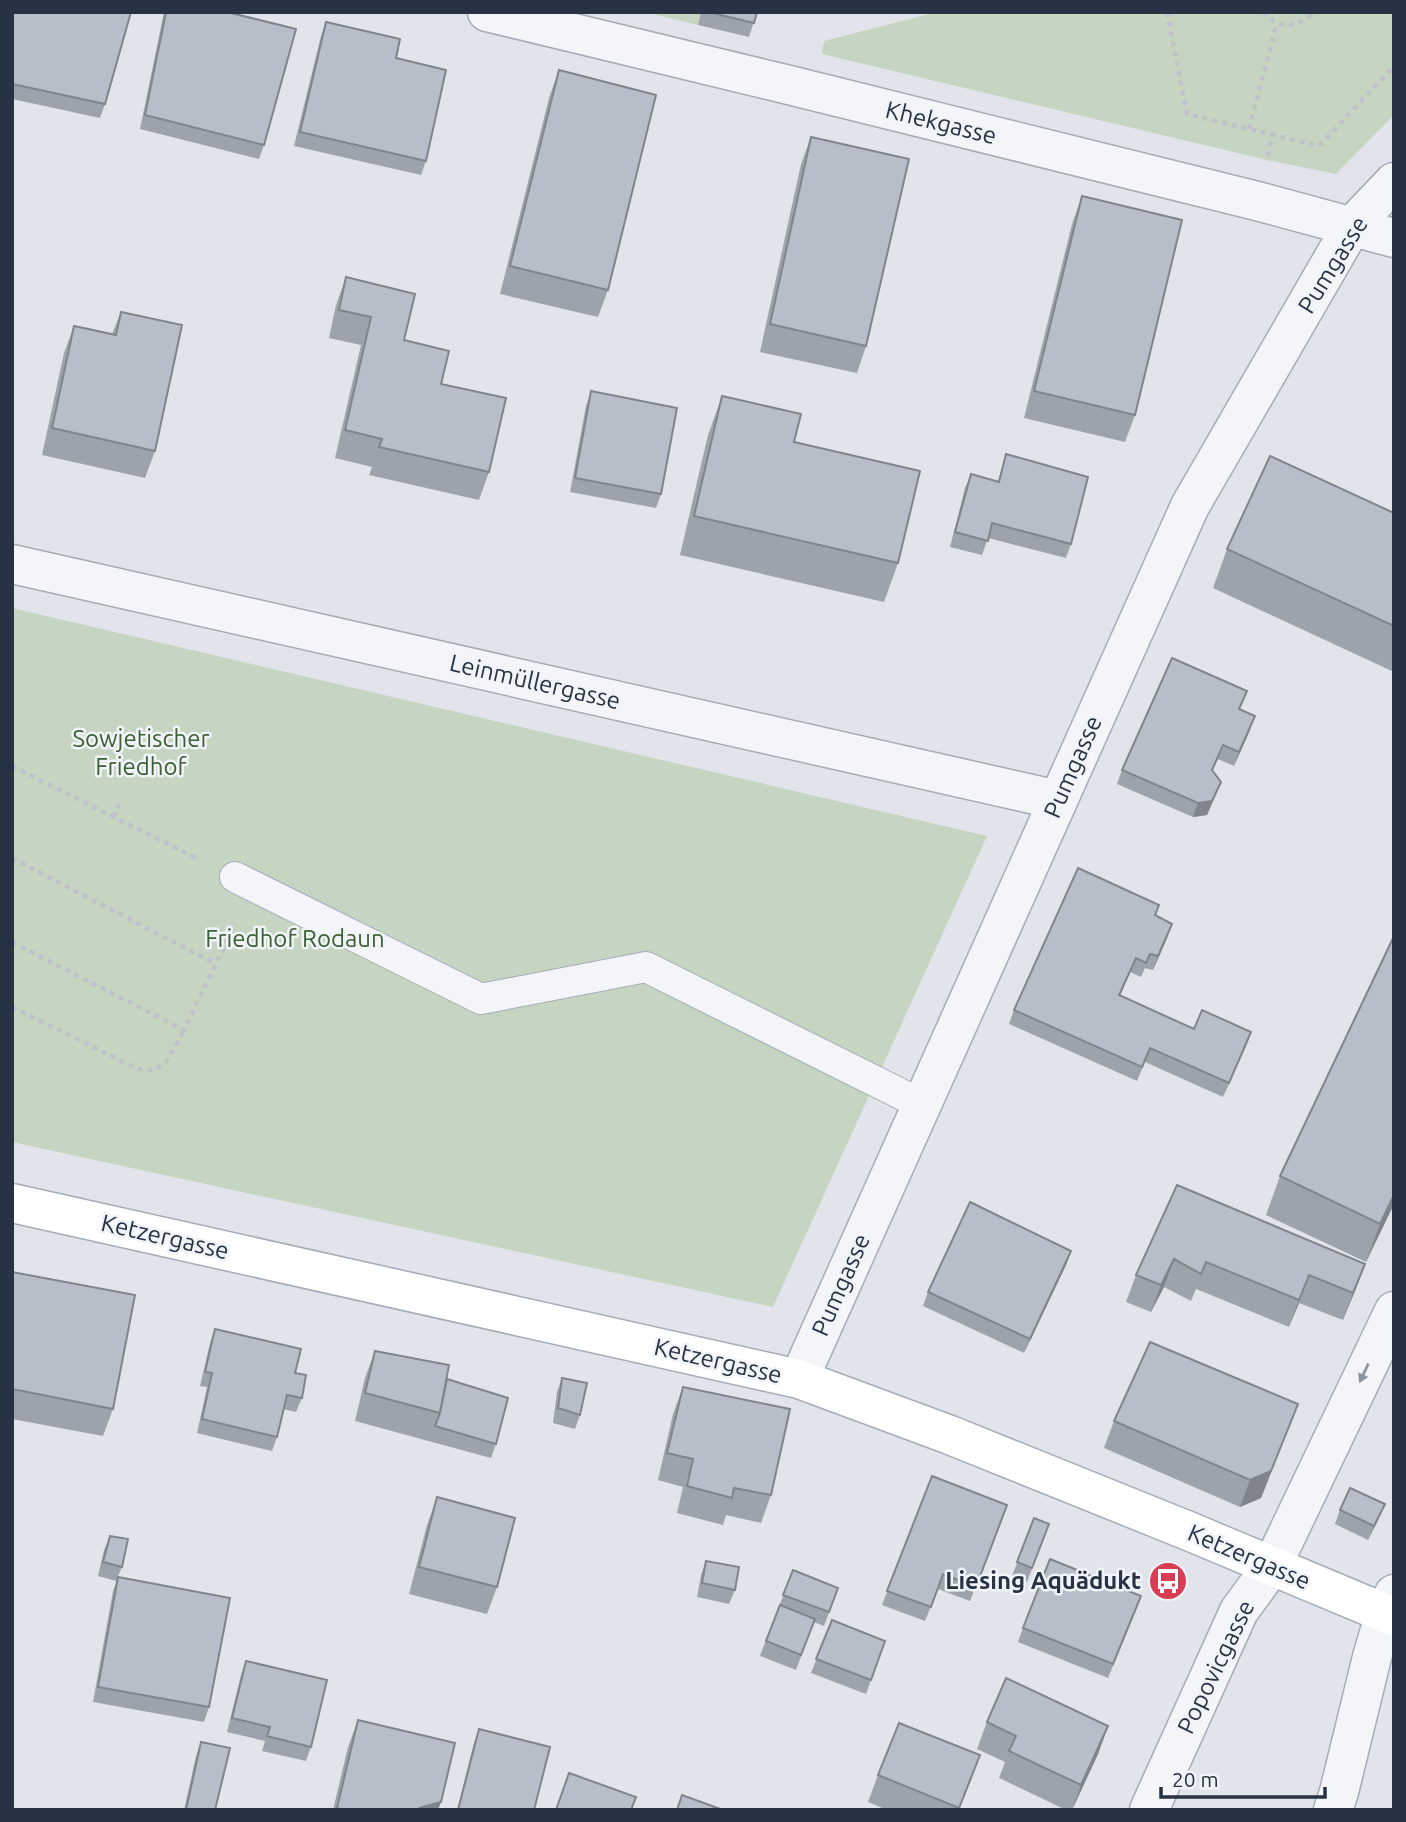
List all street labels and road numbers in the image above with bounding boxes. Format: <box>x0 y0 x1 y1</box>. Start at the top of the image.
street label: Khekgasse <box>883 96 999 149</box>
street label: Pumgasse <box>1292 211 1373 318</box>
street label: Leinmüllergasse <box>447 649 623 714</box>
street label: Pumgasse <box>1038 712 1107 822</box>
street label: Ketzergasse <box>99 1209 232 1264</box>
street label: Pumgasse <box>806 1230 875 1340</box>
street label: Ketzergasse <box>652 1333 785 1388</box>
street label: Ketzergasse <box>1184 1519 1314 1594</box>
street label: Popovicgasse <box>1172 1596 1259 1738</box>

